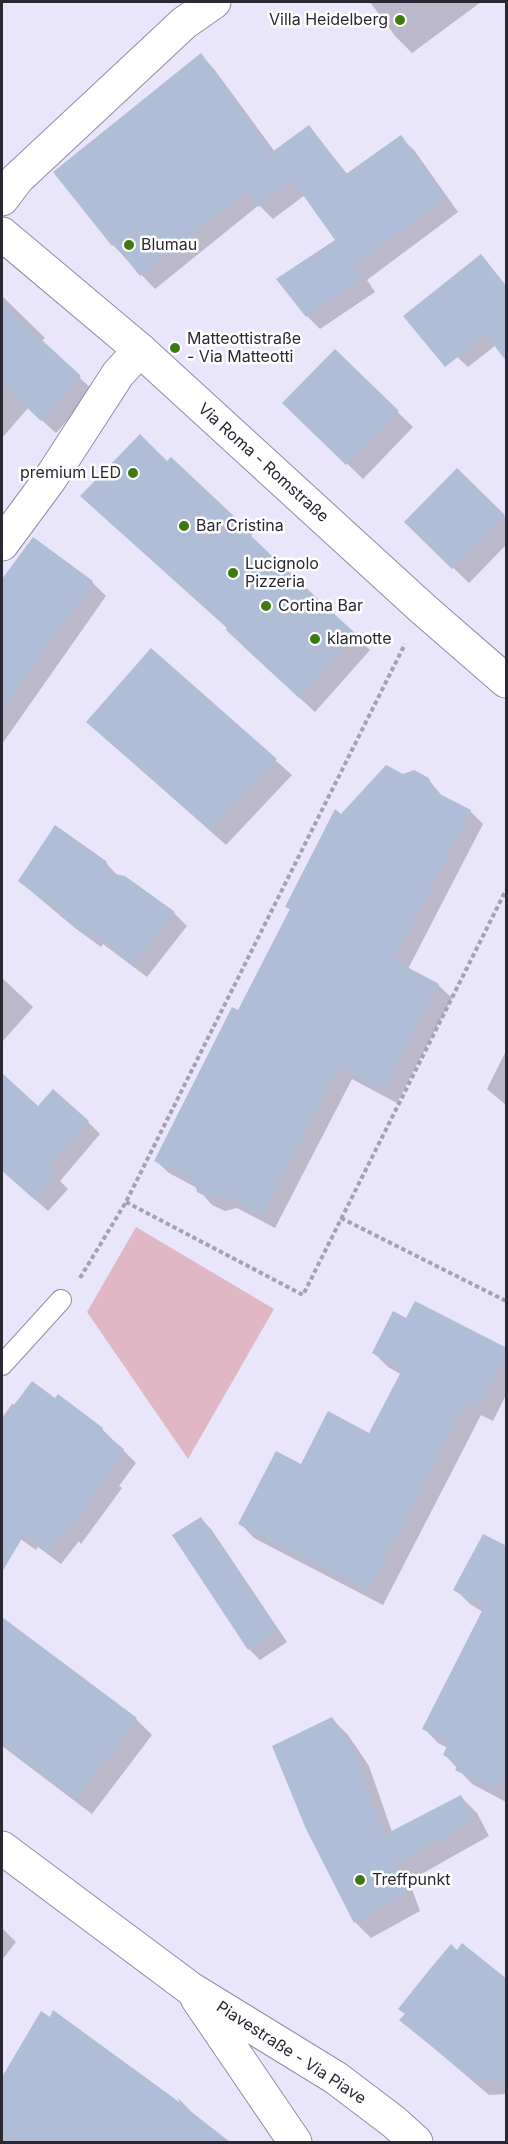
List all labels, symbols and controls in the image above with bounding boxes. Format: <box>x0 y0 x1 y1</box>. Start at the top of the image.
place label: Villa Heidelberg <box>269 10 388 30</box>
marker: Villa Heidelberg <box>393 13 407 27</box>
place label: Blumau <box>141 235 197 255</box>
marker: Blumau <box>122 238 136 252</box>
place label: Matteottistraße - Via Matteotti <box>187 329 301 367</box>
marker: Matteottistraße - Via Matteotti <box>168 341 182 355</box>
street label: Via Roma - Romstraße <box>194 399 332 527</box>
place label: premium LED <box>20 463 121 483</box>
marker: premium LED <box>126 466 140 480</box>
place label: Bar Cristina <box>196 516 284 536</box>
marker: Bar Cristina <box>177 519 191 533</box>
place label: Lucignolo Pizzeria <box>245 554 319 592</box>
marker: Lucignolo Pizzeria <box>226 566 240 580</box>
place label: Cortina Bar <box>278 596 363 616</box>
marker: Cortina Bar <box>259 599 273 613</box>
place label: klamotte <box>327 629 392 649</box>
marker: klamotte <box>308 632 322 646</box>
place label: Treffpunkt <box>372 1870 450 1890</box>
marker: Treffpunkt <box>353 1873 367 1887</box>
street label: Piavestraße - Via Piave <box>213 1997 369 2109</box>

